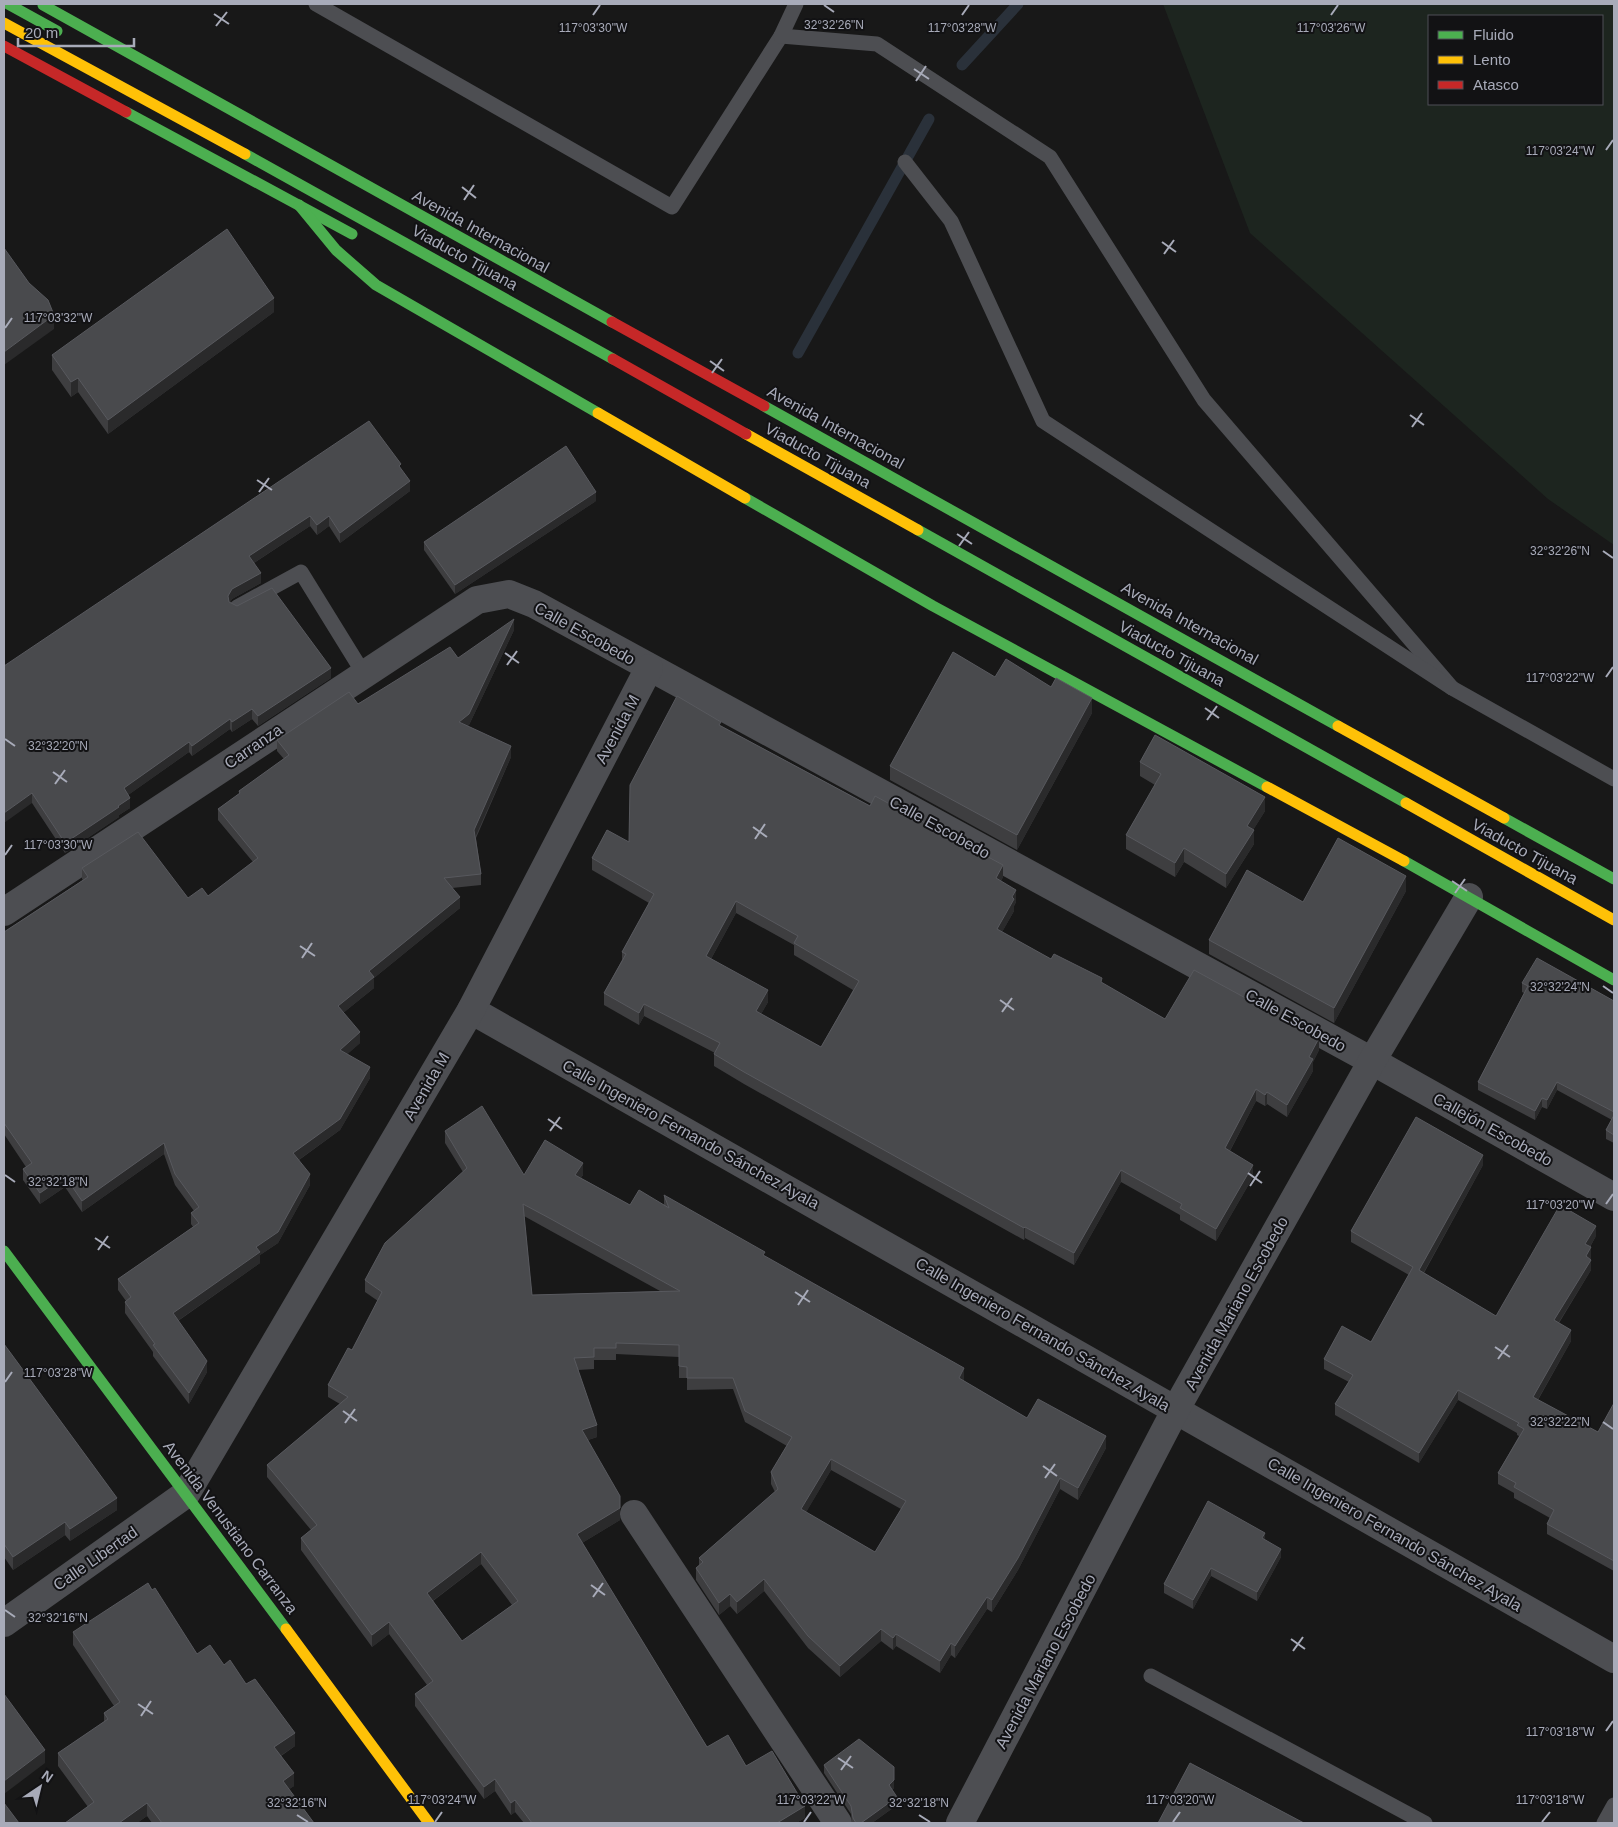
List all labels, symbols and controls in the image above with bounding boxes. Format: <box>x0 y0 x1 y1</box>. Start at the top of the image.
scale bar <box>18 15 134 47</box>
legend <box>1428 15 1603 105</box>
text: 32°32'26"N <box>804 18 864 32</box>
text: 117°03'30"W <box>559 21 628 35</box>
text: 117°03'28"W <box>928 21 997 35</box>
text: 117°03'26"W <box>1297 21 1366 35</box>
text: 20 m <box>25 24 58 41</box>
text: Fluido <box>1473 26 1514 43</box>
text: Lento <box>1473 51 1511 68</box>
text: Atasco <box>1473 76 1519 93</box>
text: 117°03'24"W <box>1526 144 1595 158</box>
street label: Avenida Internacional <box>409 187 552 276</box>
street label: Viaducto Tijuana <box>409 221 521 294</box>
text: 117°03'32"W <box>24 311 93 325</box>
street label: Avenida Internacional <box>764 383 907 472</box>
street label: Viaducto Tijuana <box>762 419 874 492</box>
text: 32°32'26"N <box>1530 544 1590 558</box>
street label: Avenida Internacional <box>1118 579 1261 668</box>
street label: Calle Escobedo <box>532 599 638 668</box>
street label: Viaducto Tijuana <box>1116 617 1228 690</box>
text: 117°03'22"W <box>1526 671 1595 685</box>
street label: Avenida M <box>592 692 643 766</box>
street label: Carranza <box>221 721 285 772</box>
text: 32°32'20"N <box>28 739 88 753</box>
street label: Calle Escobedo <box>887 793 993 862</box>
street label: Viaducto Tijuana <box>1469 815 1581 888</box>
text: 117°03'30"W <box>24 838 93 852</box>
text: 32°32'24"N <box>1530 980 1590 994</box>
street label: Calle Escobedo <box>1243 986 1349 1055</box>
street label: Avenida M <box>400 1049 453 1123</box>
street label: Calle Ingeniero Fernando Sánchez Ayala <box>560 1057 822 1212</box>
street label: Callejón Escobedo <box>1430 1090 1555 1169</box>
text: 32°32'18"N <box>28 1175 88 1189</box>
text: 117°03'20"W <box>1526 1198 1595 1212</box>
street label: Avenida Mariano Escobedo <box>1182 1214 1291 1393</box>
street label: Calle Ingeniero Fernando Sánchez Ayala <box>913 1254 1173 1414</box>
text: 117°03'28"W <box>24 1366 93 1380</box>
text: 32°32'22"N <box>1530 1415 1590 1429</box>
street label: Avenida Venustiano Carranza <box>160 1438 301 1617</box>
street label: Calle Ingeniero Fernando Sánchez Ayala <box>1265 1454 1525 1614</box>
street label: Calle Libertad <box>50 1523 141 1594</box>
street label: Avenida Mariano Escobedo <box>992 1571 1099 1751</box>
text: 32°32'16"N <box>28 1611 88 1625</box>
text: 117°03'18"W <box>1526 1725 1595 1739</box>
north arrow <box>15 1762 65 1812</box>
text: N <box>39 1767 56 1786</box>
text: 117°03'24"W <box>408 1793 477 1807</box>
text: 117°03'22"W <box>777 1793 846 1807</box>
text: 117°03'20"W <box>1146 1793 1215 1807</box>
text: 117°03'18"W <box>1516 1793 1585 1807</box>
text: 32°32'16"N <box>267 1796 327 1810</box>
text: 32°32'18"N <box>889 1796 949 1810</box>

